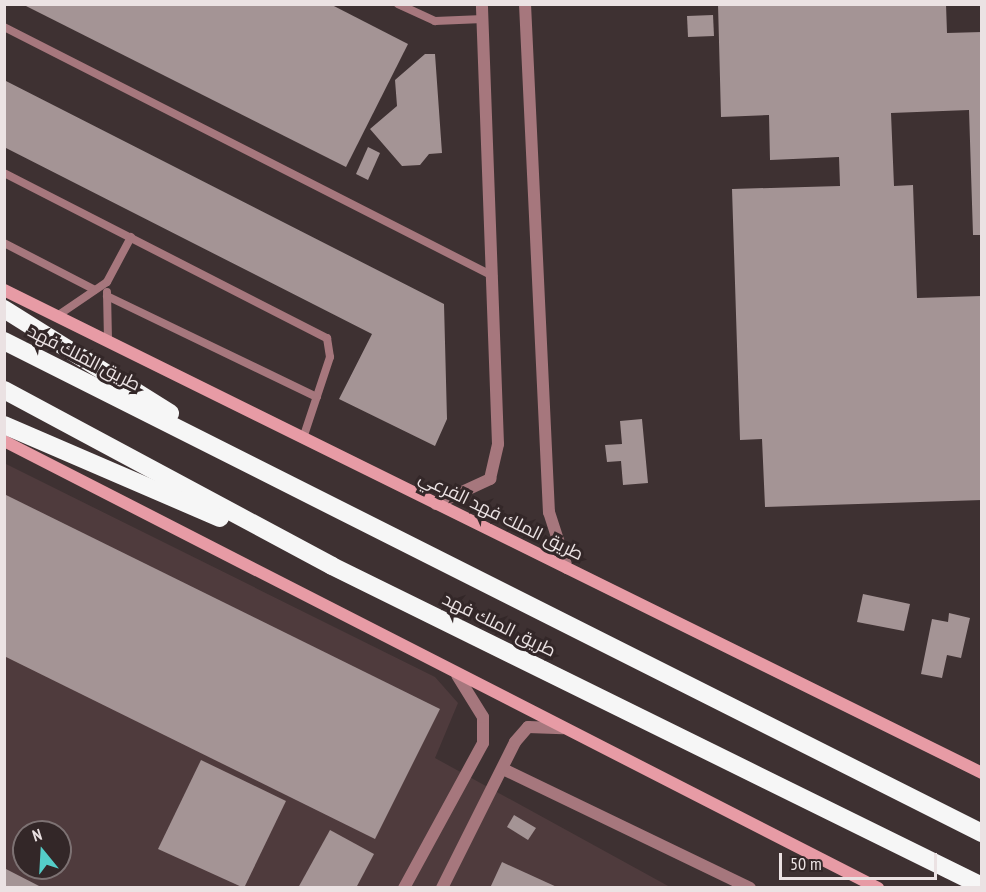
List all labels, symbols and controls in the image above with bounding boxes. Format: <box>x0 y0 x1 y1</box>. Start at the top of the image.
street label: طريق الملك فهد <box>24 320 144 396</box>
street label: طريق الملك فهد الفرعي <box>415 467 587 565</box>
street label: طريق الملك فهد <box>439 588 559 662</box>
north arrow <box>12 820 72 880</box>
text: N <box>30 824 44 846</box>
scale bar <box>782 841 940 879</box>
text: 50 m <box>790 852 822 875</box>

